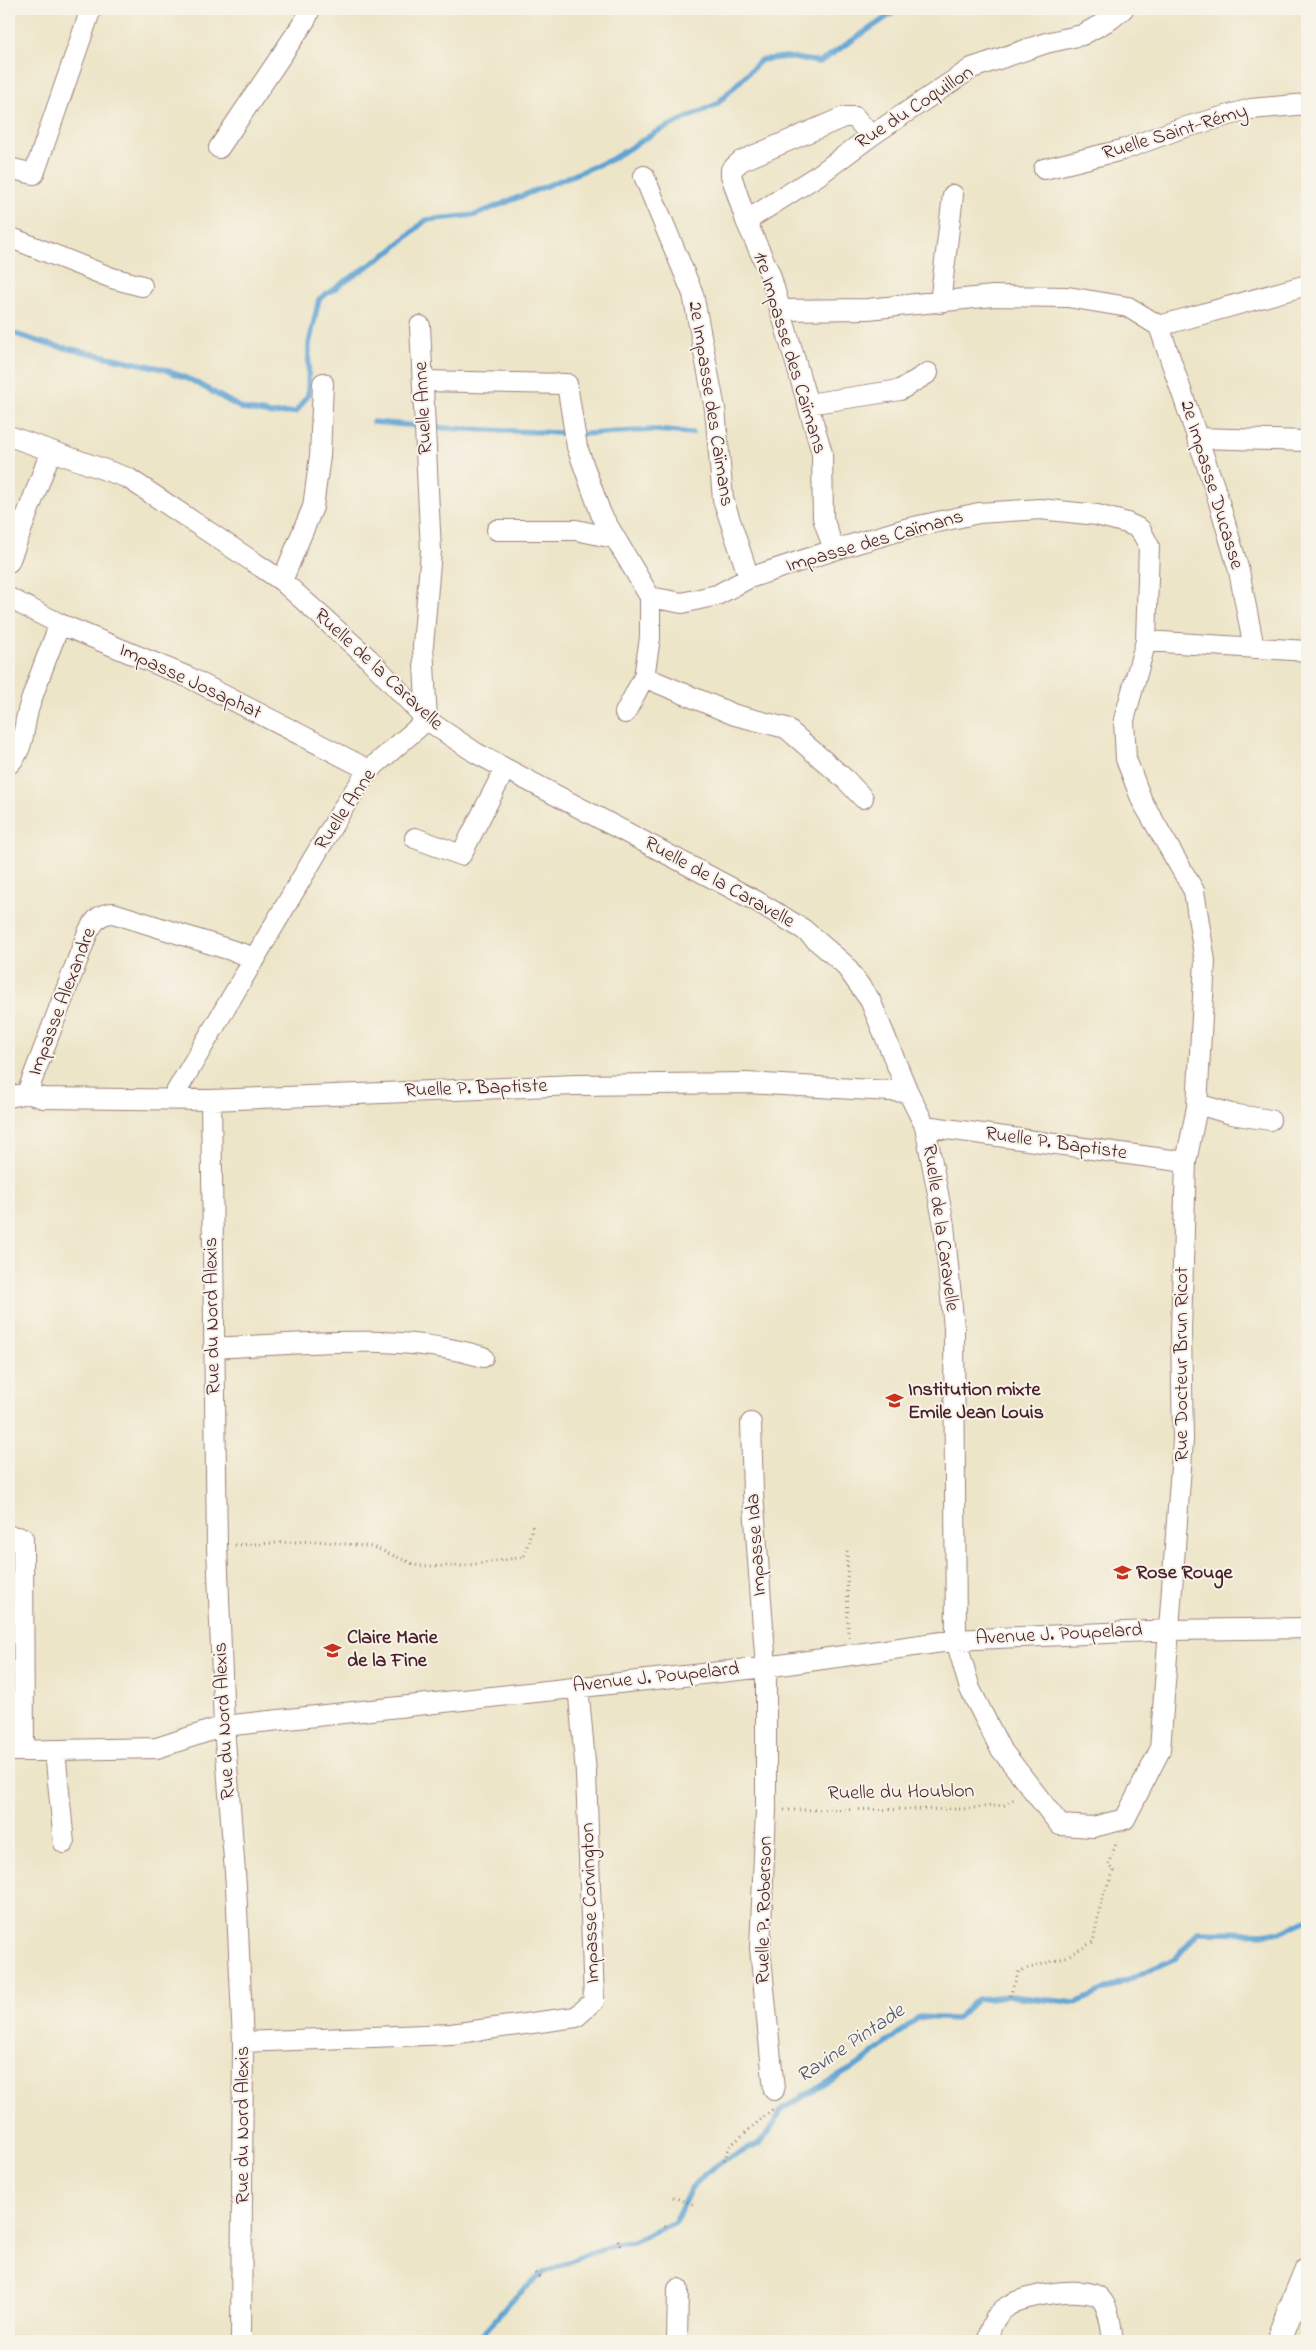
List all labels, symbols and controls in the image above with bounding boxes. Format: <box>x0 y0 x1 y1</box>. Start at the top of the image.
street label: Rue du Coquillon <box>850 59 980 157</box>
street label: Ruelle Saint-Rémy <box>1099 97 1251 169</box>
street label: 1re Impasse des Caïmans <box>744 248 834 458</box>
street label: 2e Impasse des Caïmans <box>679 299 741 509</box>
street label: Ruelle Anne <box>407 361 441 455</box>
street label: 2e Impasse Ducasse <box>1172 397 1250 573</box>
street label: Impasse des Caïmans <box>783 503 967 581</box>
street label: Ruelle de la Caravelle <box>307 602 449 738</box>
street label: Impasse Josaphat <box>114 636 266 728</box>
street label: Ruelle Anne <box>308 763 384 857</box>
street label: Ruelle de la Caravelle <box>638 830 800 936</box>
street label: Impasse Alexandre <box>21 924 105 1080</box>
street label: Ruelle P. Baptiste <box>404 1072 548 1106</box>
street label: Ruelle P. Baptiste <box>983 1120 1129 1168</box>
street label: Ruelle de la Caravelle <box>914 1143 966 1313</box>
street label: Rue du Nord Alexis <box>197 1237 229 1395</box>
street label: Rue Docteur Brun Ricot <box>1168 1266 1197 1462</box>
place label: Institution mixte Emile Jean Louis <box>908 1376 1044 1428</box>
school or university icon: Institution mixte Emile Jean Louis <box>884 1391 904 1411</box>
street label: Impasse Ida <box>739 1493 775 1597</box>
place label: Rose Rouge <box>1136 1559 1233 1589</box>
school or university icon: Rose Rouge <box>1112 1563 1132 1583</box>
street label: Avenue J. Poupelard <box>975 1616 1143 1654</box>
place label: Claire Marie de la Fine <box>347 1624 439 1676</box>
school or university icon: Claire Marie de la Fine <box>323 1640 343 1660</box>
street label: Rue du Nord Alexis <box>206 1641 244 1801</box>
street label: Avenue J. Poupelard <box>571 1655 741 1701</box>
street label: Ruelle du Houblon <box>827 1777 975 1809</box>
street label: Impasse Corvington <box>574 1822 609 1984</box>
street label: Ruelle P. Roberson <box>749 1835 781 1985</box>
water label: Ravine Pintade <box>791 1996 912 2091</box>
street label: Rue du Nord Alexis <box>229 2046 258 2204</box>

